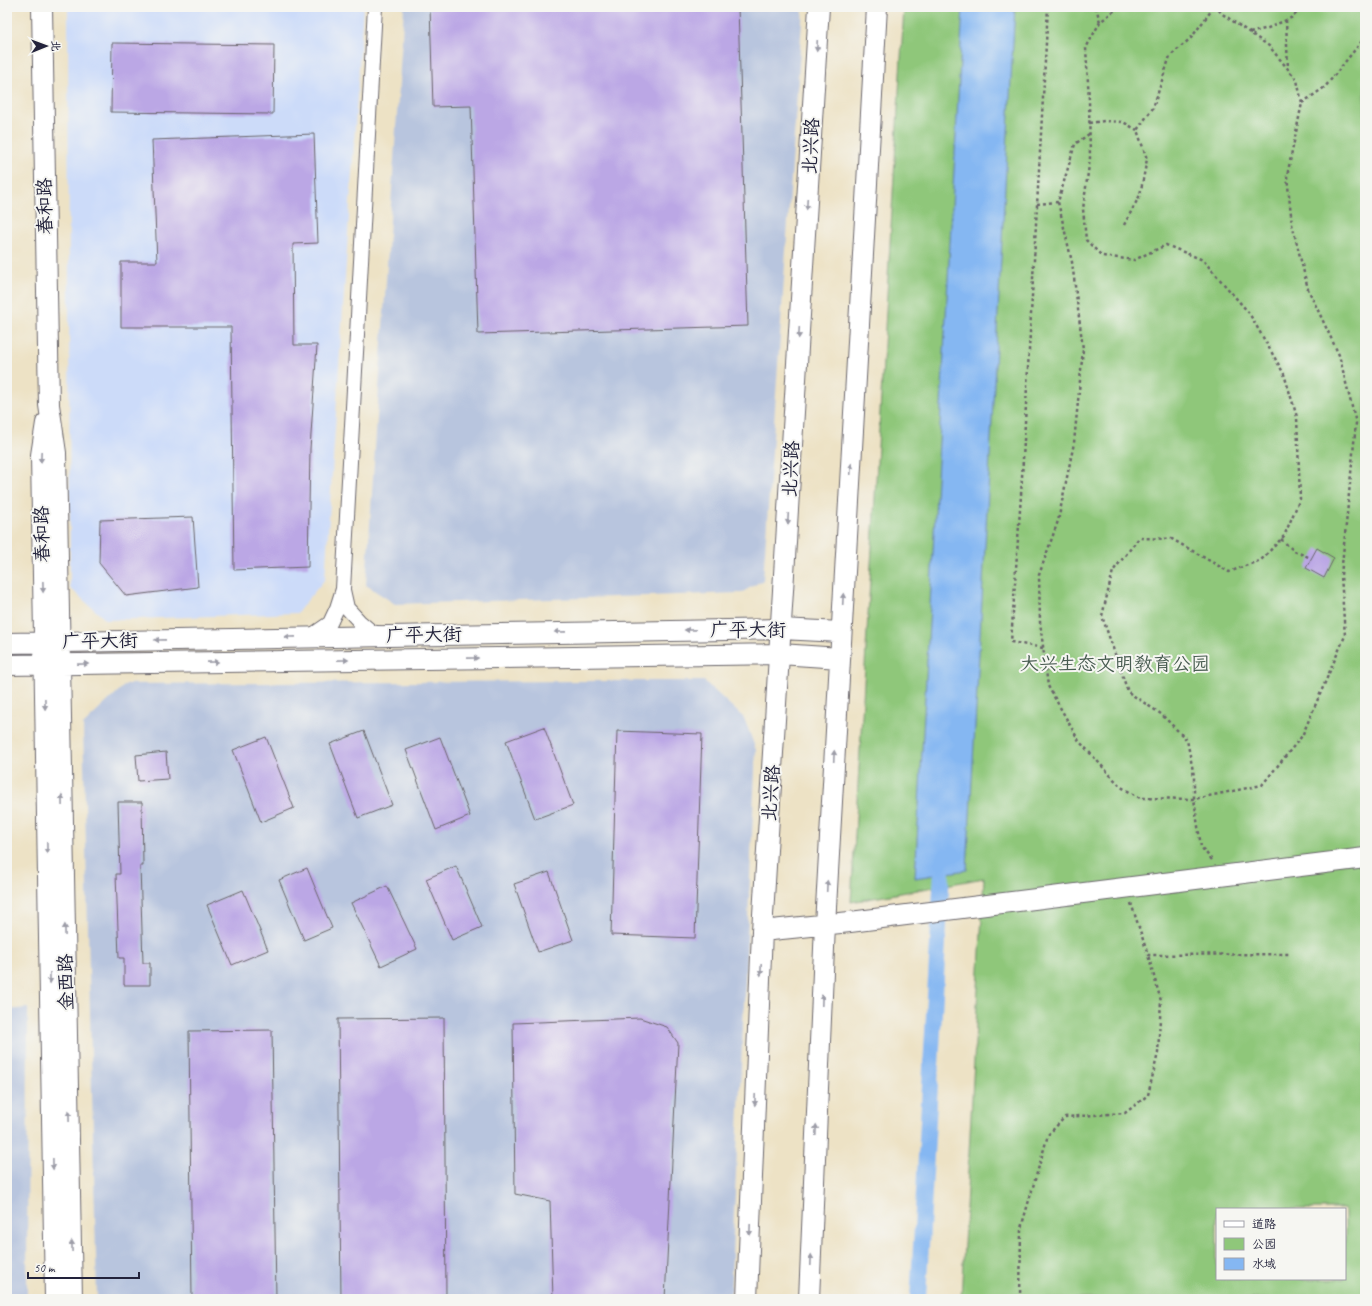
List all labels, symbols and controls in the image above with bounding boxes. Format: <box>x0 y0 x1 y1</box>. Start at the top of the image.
north arrow <box>26 26 66 66</box>
text: 北 <box>49 40 63 51</box>
one-way arrow <box>814 40 820 53</box>
street label: 北兴路 <box>798 117 824 175</box>
street label: 春和路 <box>33 177 57 235</box>
one-way arrow <box>804 198 811 210</box>
one-way arrow <box>796 327 803 339</box>
street label: 北兴路 <box>778 440 804 498</box>
one-way arrow <box>38 451 44 464</box>
one-way arrow <box>847 463 854 475</box>
street label: 春和路 <box>30 505 54 563</box>
one-way arrow <box>785 513 792 525</box>
one-way arrow <box>40 581 46 594</box>
one-way arrow <box>840 592 846 605</box>
street label: 广平大街 <box>710 618 786 642</box>
street label: 广平大街 <box>386 622 462 648</box>
one-way arrow <box>683 627 696 633</box>
street label: 广平大街 <box>62 628 138 654</box>
one-way arrow <box>553 629 566 635</box>
one-way arrow <box>283 634 296 640</box>
one-way arrow <box>153 637 166 643</box>
park label: 大兴生态文明教育公园 <box>1020 652 1210 676</box>
one-way arrow <box>467 655 480 661</box>
one-way arrow <box>337 657 350 663</box>
one-way arrow <box>207 659 220 665</box>
one-way arrow <box>77 661 90 667</box>
one-way arrow <box>42 698 48 711</box>
one-way arrow <box>831 750 838 762</box>
street label: 北兴路 <box>757 764 785 822</box>
one-way arrow <box>59 793 65 806</box>
one-way arrow <box>44 842 50 855</box>
one-way arrow <box>824 879 830 892</box>
one-way arrow <box>62 923 68 936</box>
street label: 金西路 <box>54 953 78 1011</box>
one-way arrow <box>758 964 764 977</box>
one-way arrow <box>47 972 53 985</box>
one-way arrow <box>818 994 825 1006</box>
one-way arrow <box>752 1094 759 1106</box>
one-way arrow <box>66 1109 72 1122</box>
one-way arrow <box>813 1124 820 1136</box>
one-way arrow <box>50 1158 56 1171</box>
legend <box>1216 1208 1346 1280</box>
text: 道路 <box>1252 1216 1276 1232</box>
one-way arrow <box>747 1224 753 1237</box>
text: 公园 <box>1252 1236 1276 1252</box>
one-way arrow <box>69 1239 75 1252</box>
one-way arrow <box>808 1253 814 1266</box>
scale bar <box>28 1254 139 1280</box>
text: 水域 <box>1252 1256 1276 1272</box>
text: 50 m <box>34 1260 56 1276</box>

